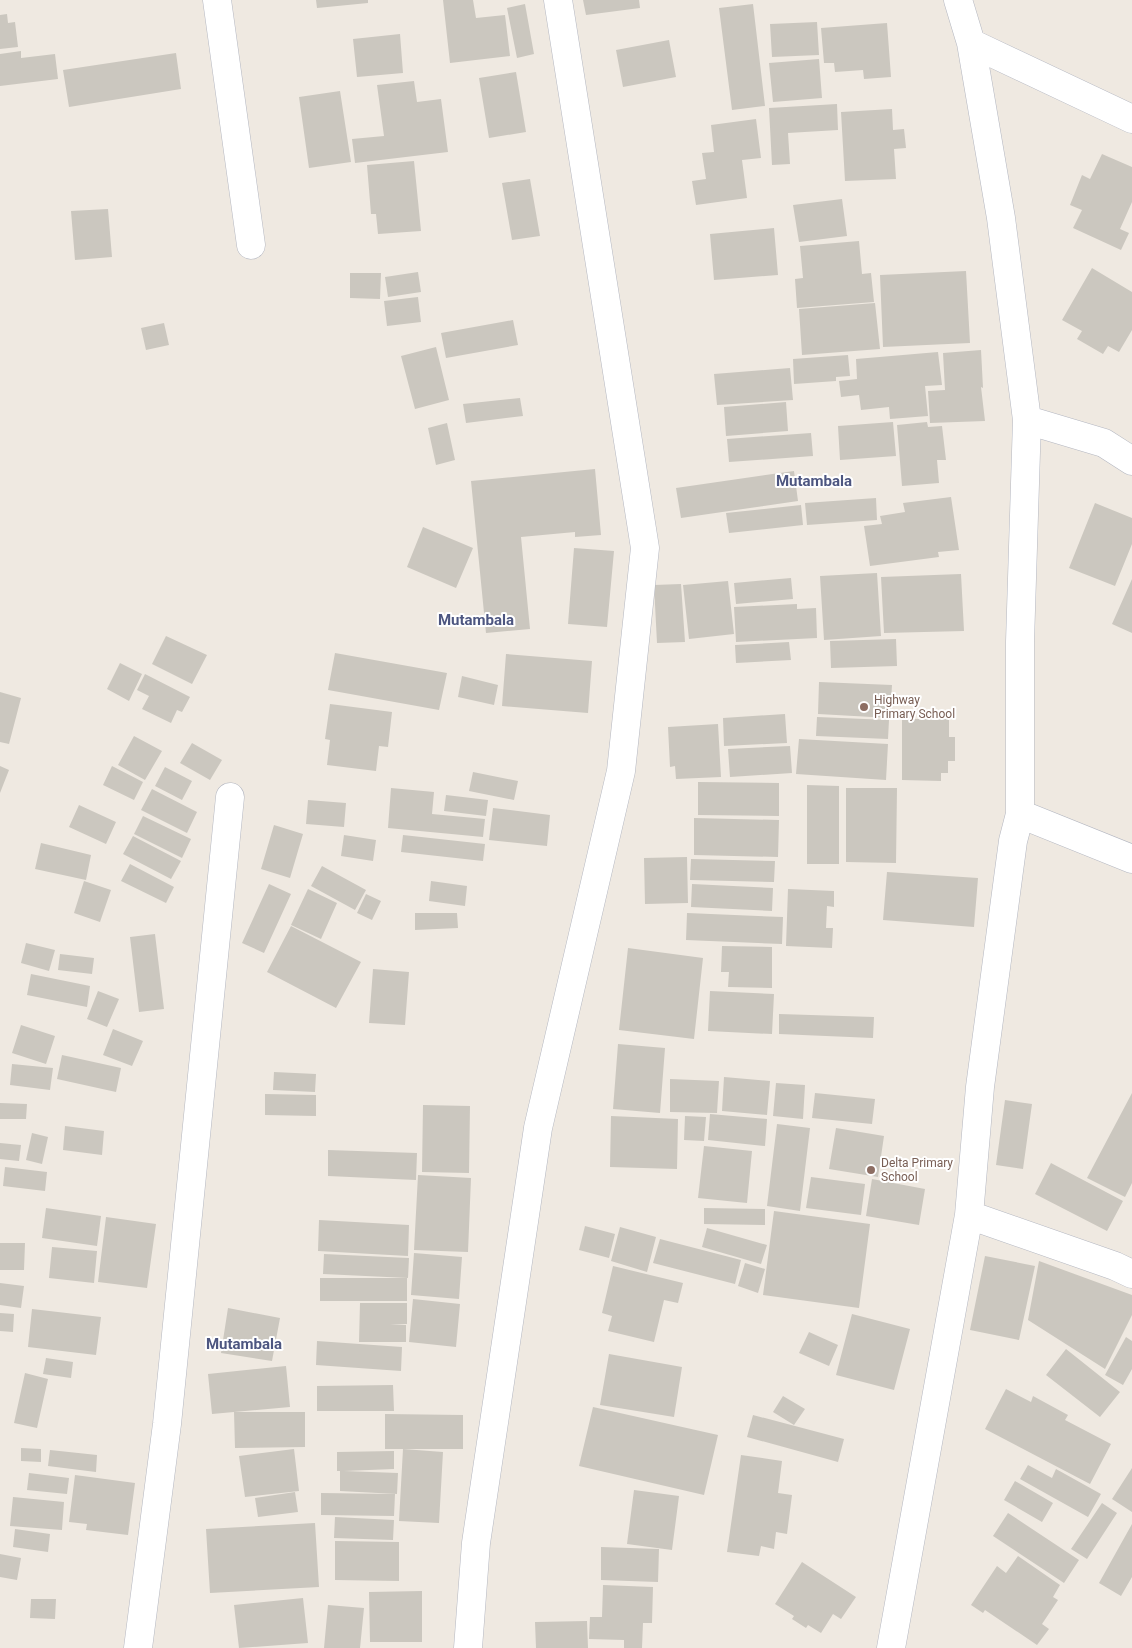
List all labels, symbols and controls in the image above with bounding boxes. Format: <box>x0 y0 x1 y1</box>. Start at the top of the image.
district label: Mutambala <box>776 472 852 490</box>
district label: Mutambala <box>438 611 514 629</box>
place label: Highway Primary School <box>874 693 955 721</box>
marker: Highway Primary School <box>858 701 870 713</box>
place label: Delta Primary School <box>881 1156 953 1184</box>
marker: Delta Primary School <box>865 1164 877 1176</box>
district label: Mutambala <box>206 1335 282 1353</box>

